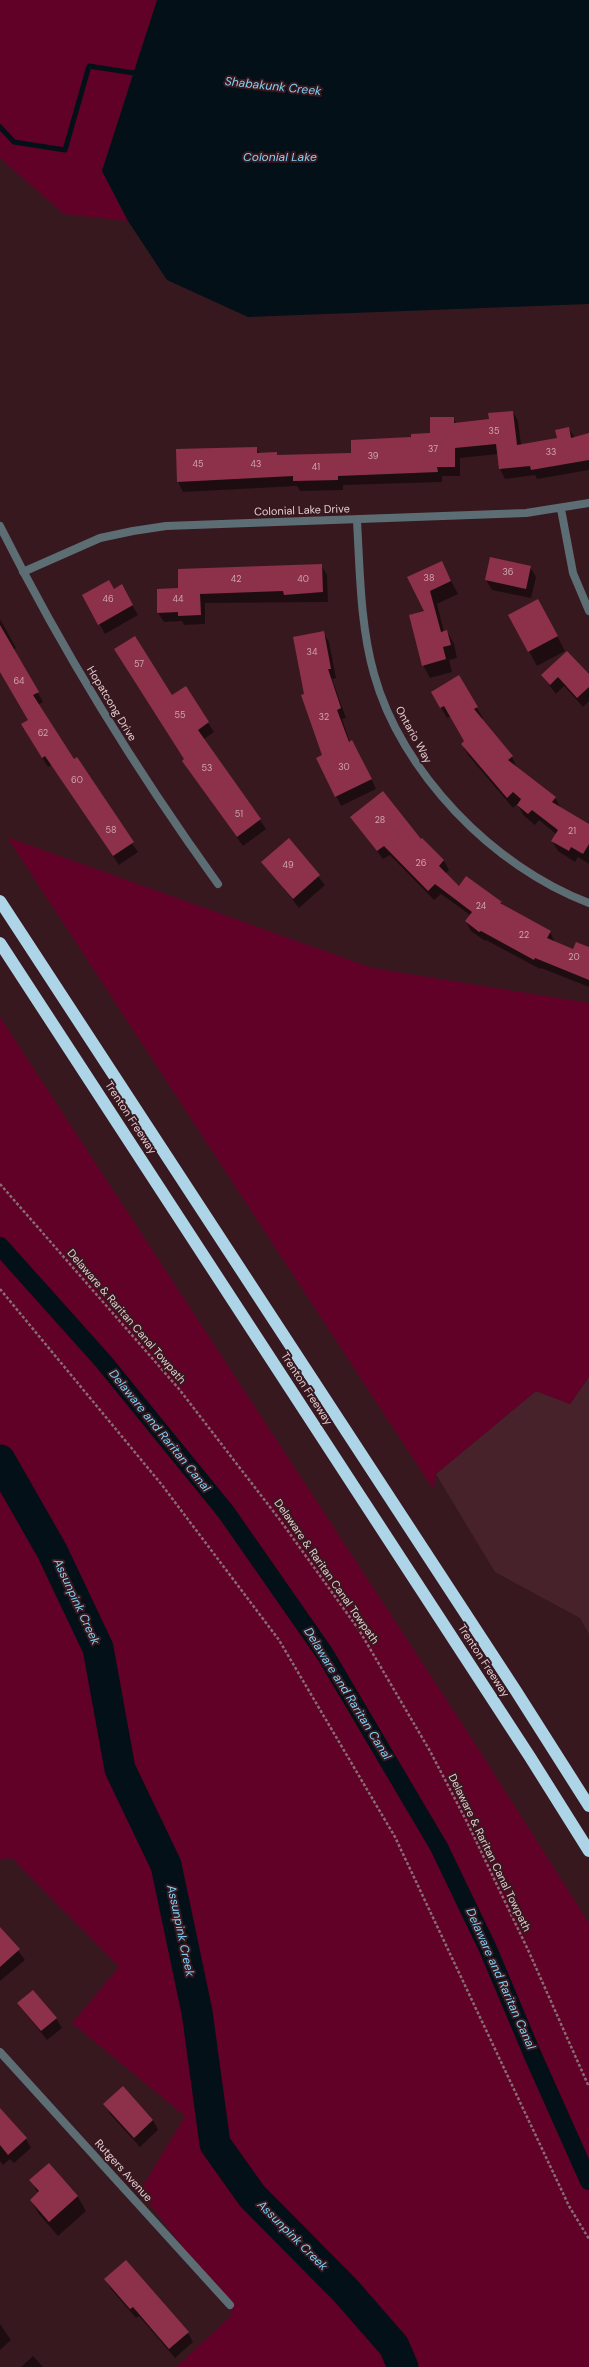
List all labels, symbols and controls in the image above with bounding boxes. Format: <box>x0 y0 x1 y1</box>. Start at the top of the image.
water label: Shabakunk Creek <box>224 75 322 99</box>
water label: Colonial Lake <box>243 151 317 165</box>
house number: 35 <box>489 427 499 437</box>
house number: 37 <box>428 445 438 455</box>
house number: 33 <box>546 448 556 458</box>
house number: 39 <box>368 452 378 462</box>
house number: 45 <box>193 460 203 470</box>
house number: 43 <box>251 460 261 470</box>
house number: 41 <box>312 463 320 473</box>
street label: Colonial Lake Drive <box>254 503 350 519</box>
house number: 36 <box>503 568 513 578</box>
house number: 38 <box>424 574 434 584</box>
house number: 42 <box>231 575 241 585</box>
house number: 40 <box>297 575 309 585</box>
house number: 46 <box>102 595 114 605</box>
house number: 44 <box>173 595 183 605</box>
house number: 34 <box>307 648 317 658</box>
house number: 57 <box>134 660 144 670</box>
street label: Hopatcong Drive <box>83 664 139 744</box>
house number: 64 <box>13 677 25 687</box>
street label: Ontario Way <box>392 704 434 766</box>
house number: 55 <box>175 711 185 721</box>
house number: 32 <box>319 713 329 723</box>
house number: 62 <box>38 729 48 739</box>
house number: 30 <box>338 763 350 773</box>
house number: 53 <box>202 764 212 774</box>
house number: 60 <box>71 776 83 786</box>
house number: 51 <box>235 810 243 820</box>
house number: 28 <box>375 816 385 826</box>
house number: 58 <box>106 826 116 836</box>
house number: 21 <box>568 827 576 837</box>
house number: 26 <box>416 859 426 869</box>
house number: 49 <box>282 861 294 871</box>
house number: 24 <box>476 902 486 912</box>
house number: 22 <box>519 931 529 941</box>
house number: 20 <box>568 953 580 963</box>
street label: Trenton Freeway <box>102 1079 158 1157</box>
street label: Delaware & Raritan Canal Towpath <box>64 1247 188 1387</box>
street label: Trenton Freeway <box>278 1350 334 1428</box>
water label: Delaware and Raritan Canal <box>105 1367 213 1495</box>
street label: Delaware & Raritan Canal Towpath <box>271 1497 381 1647</box>
water label: Assunpink Creek <box>50 1557 102 1647</box>
street label: Trenton Freeway <box>455 1622 511 1700</box>
water label: Delaware and Raritan Canal <box>300 1625 394 1763</box>
street label: Delaware & Raritan Canal Towpath <box>445 1772 533 1934</box>
water label: Assunpink Creek <box>163 1884 197 1978</box>
water label: Delaware and Raritan Canal <box>462 1906 538 2052</box>
street label: Rutgers Avenue <box>92 2137 154 2205</box>
water label: Assunpink Creek <box>254 2198 330 2274</box>

